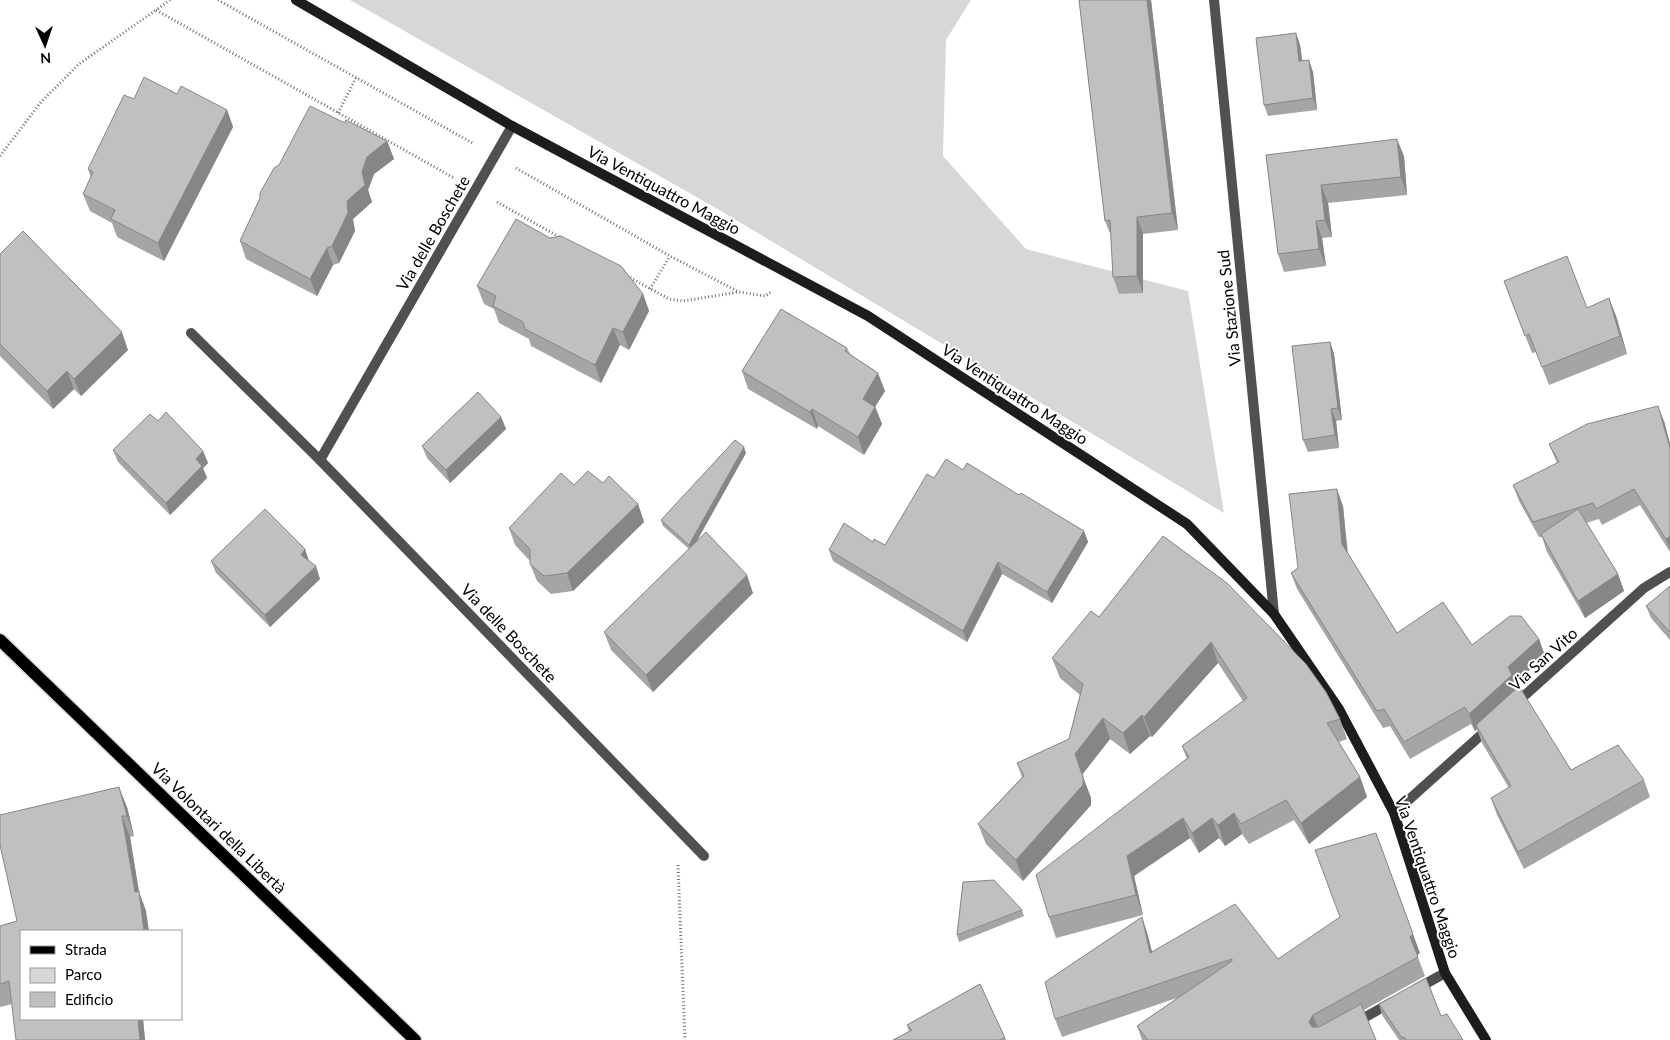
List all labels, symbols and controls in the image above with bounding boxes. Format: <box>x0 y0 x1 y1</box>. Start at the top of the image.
north arrow <box>20 20 70 70</box>
text: N <box>40 50 52 67</box>
street label: Via Ventiquattro Maggio <box>585 141 744 238</box>
street label: Via delle Boschete <box>392 172 473 294</box>
street label: Via Stazione Sud <box>1213 249 1244 367</box>
street label: Via Ventiquattro Maggio <box>939 339 1092 448</box>
street label: Via delle Boschete <box>458 579 561 686</box>
street label: Via San Vito <box>1505 623 1581 694</box>
street label: Via Volontari della Libertà <box>148 758 291 897</box>
street label: Via Ventiquattro Maggio <box>1392 793 1465 960</box>
legend <box>20 930 182 1020</box>
text: Strada <box>65 940 107 958</box>
text: Parco <box>65 965 102 983</box>
text: Edificio <box>65 990 113 1008</box>

